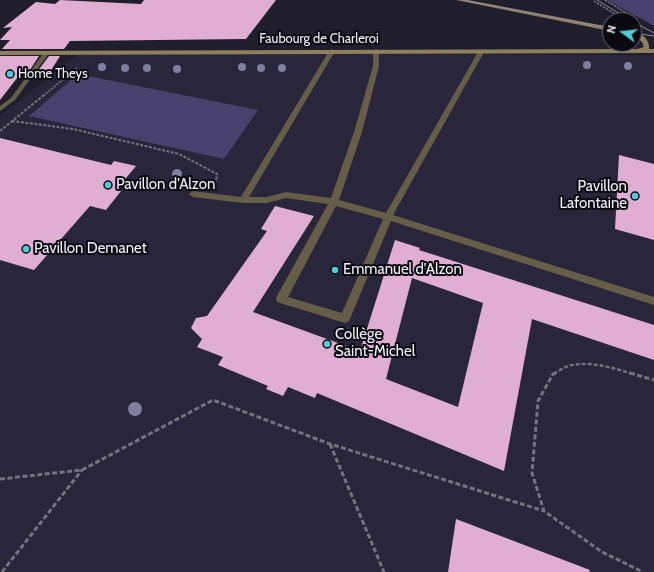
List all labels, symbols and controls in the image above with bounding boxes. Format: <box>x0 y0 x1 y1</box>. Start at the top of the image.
north arrow <box>602 12 642 52</box>
text: N <box>604 24 619 35</box>
street label: Faubourg de Charleroi <box>259 31 379 47</box>
place label: Home Theys <box>18 66 88 82</box>
marker: Home Theys <box>5 69 15 79</box>
place label: Pavillon d'Alzon <box>116 176 215 194</box>
place label: Pavillon Lafontaine <box>560 178 627 213</box>
marker: Pavillon d'Alzon <box>103 180 113 190</box>
marker: Pavillon Lafontaine <box>630 191 640 201</box>
place label: Pavillon Demanet <box>34 240 147 258</box>
marker: Pavillon Demanet <box>21 244 31 254</box>
place label: Emmanuel d'Alzon <box>343 261 462 279</box>
marker: Emmanuel d'Alzon <box>330 265 340 275</box>
place label: Collège Saint-Michel <box>335 326 415 361</box>
marker: Collège Saint-Michel <box>322 339 332 349</box>

